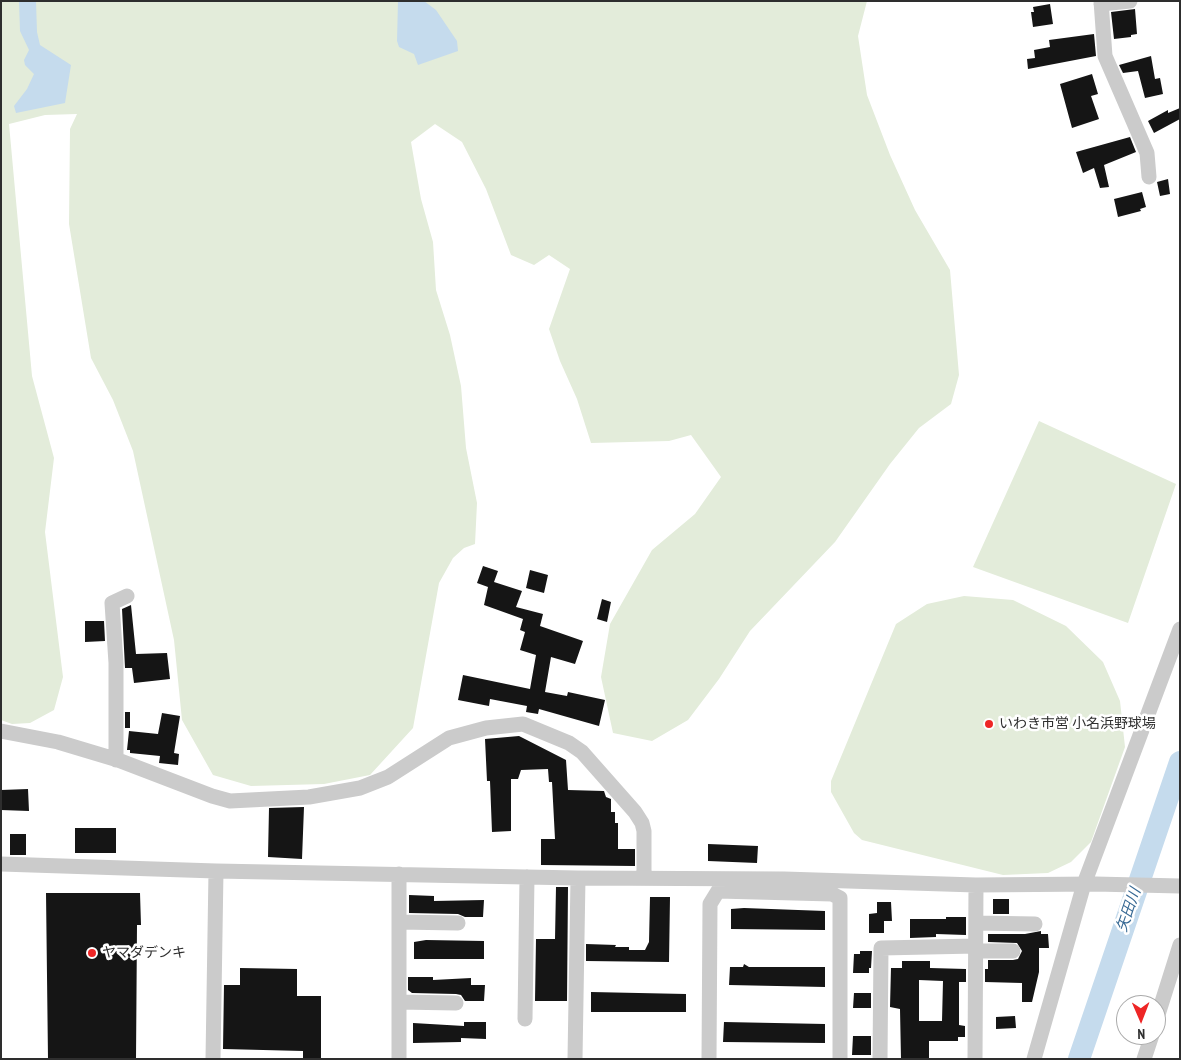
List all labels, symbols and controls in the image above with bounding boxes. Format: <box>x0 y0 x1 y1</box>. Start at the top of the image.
place label: いわき市営 小名浜野球場 <box>999 716 1156 732</box>
marker: いわき市営 小名浜野球場 <box>983 718 995 730</box>
water label: 矢田川 <box>1113 886 1145 934</box>
place label: ヤマダデンキ <box>102 945 186 961</box>
marker: ヤマダデンキ <box>86 947 98 959</box>
north arrow <box>1116 995 1166 1045</box>
text: N <box>1137 1025 1145 1043</box>

